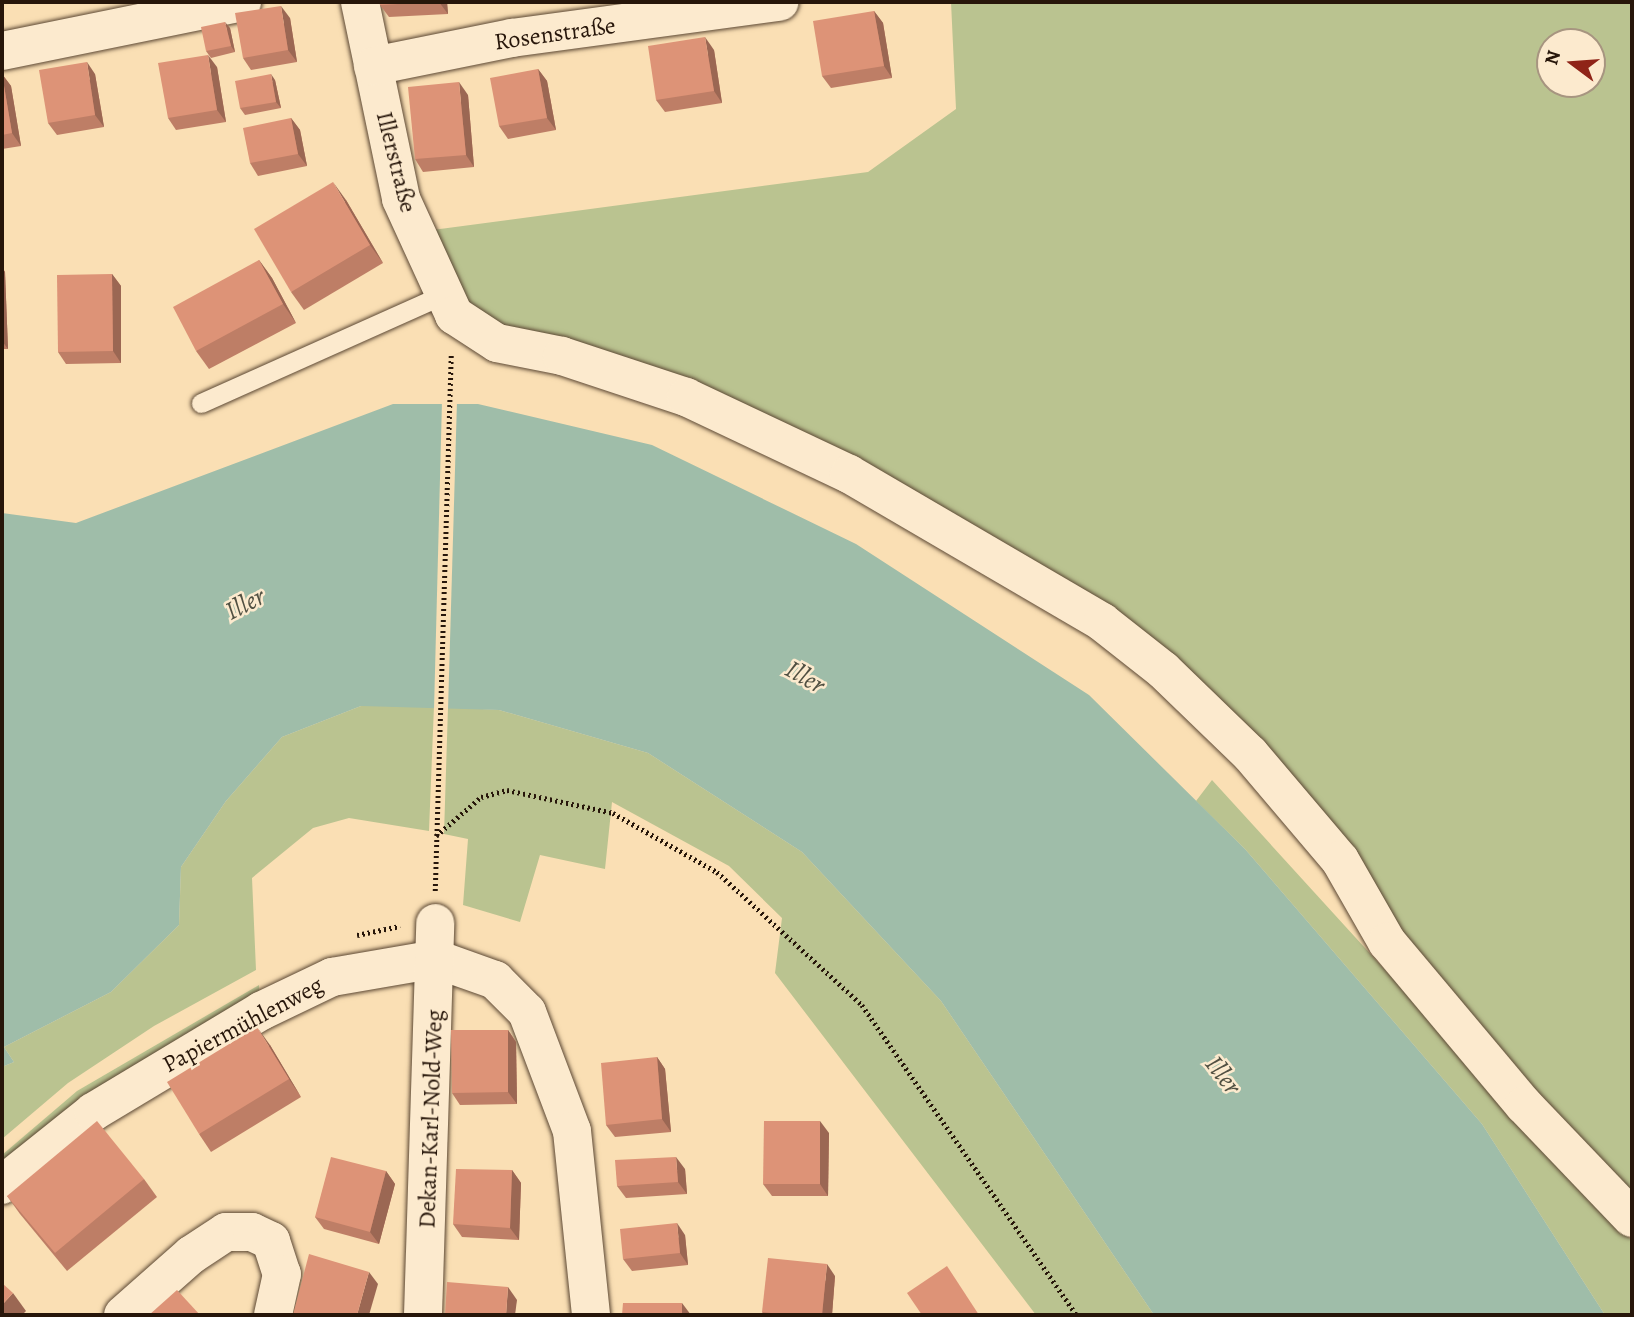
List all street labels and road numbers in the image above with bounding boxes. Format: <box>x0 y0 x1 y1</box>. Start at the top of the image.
street label: Rosenstraße <box>493 11 617 57</box>
street label: Illerstraße <box>370 109 422 215</box>
street label: Papiermühlenweg <box>158 971 328 1079</box>
street label: Dekan-Karl-Nold-Weg <box>413 1009 449 1229</box>

